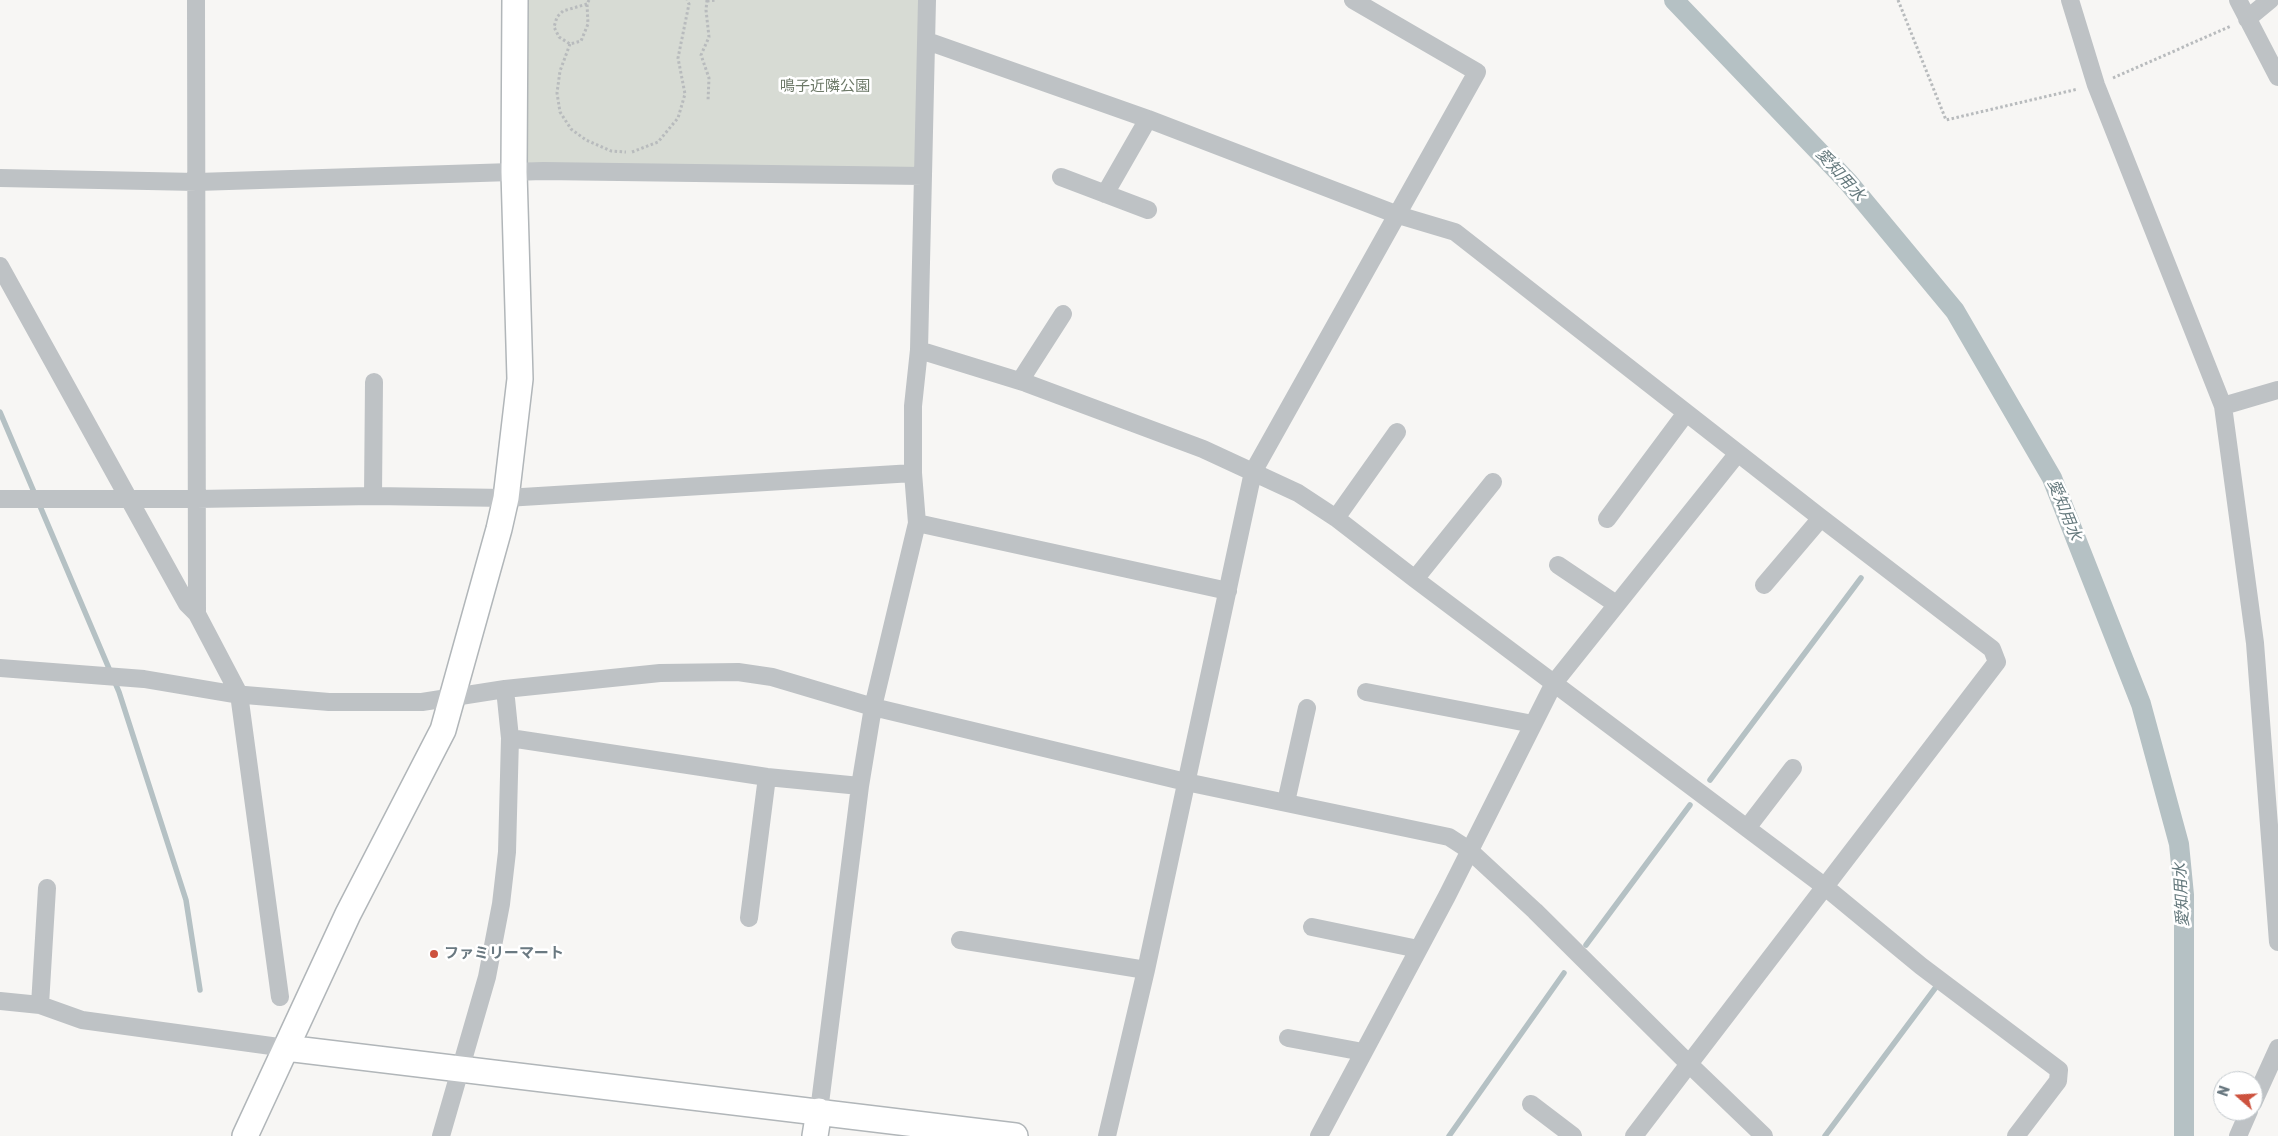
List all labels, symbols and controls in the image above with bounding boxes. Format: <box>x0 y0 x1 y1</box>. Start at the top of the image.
park label: 鳴子近隣公園 <box>780 78 870 96</box>
water label: 愛知用水 <box>1811 145 1869 205</box>
water label: 愛知用水 <box>2043 477 2085 543</box>
water label: 愛知用水 <box>2171 863 2193 927</box>
place label: ファミリーマート <box>444 945 564 963</box>
marker: ファミリーマート <box>428 948 440 960</box>
north arrow <box>2213 1071 2263 1121</box>
text: N <box>2215 1084 2234 1099</box>

